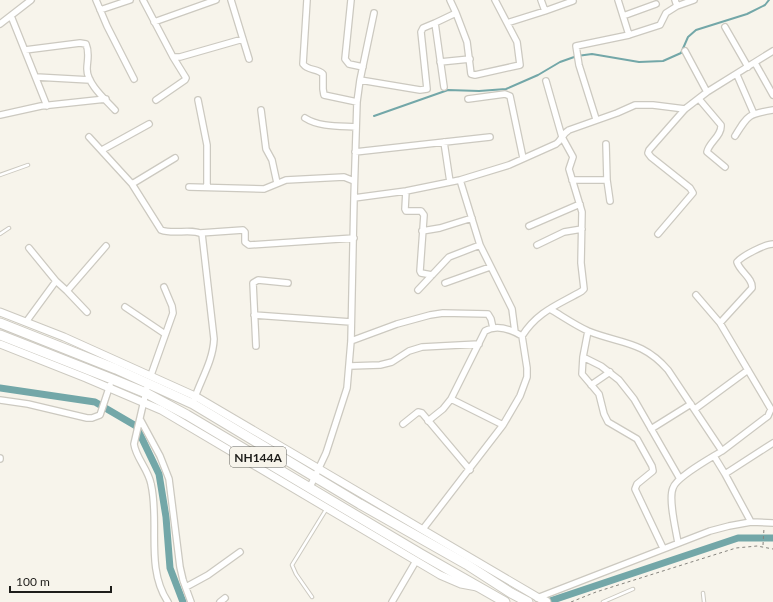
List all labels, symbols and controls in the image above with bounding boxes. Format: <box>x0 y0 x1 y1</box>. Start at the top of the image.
road number: NH144A <box>230 447 286 467</box>
scale bar <box>10 568 111 594</box>
text: 100 m <box>16 574 50 589</box>

